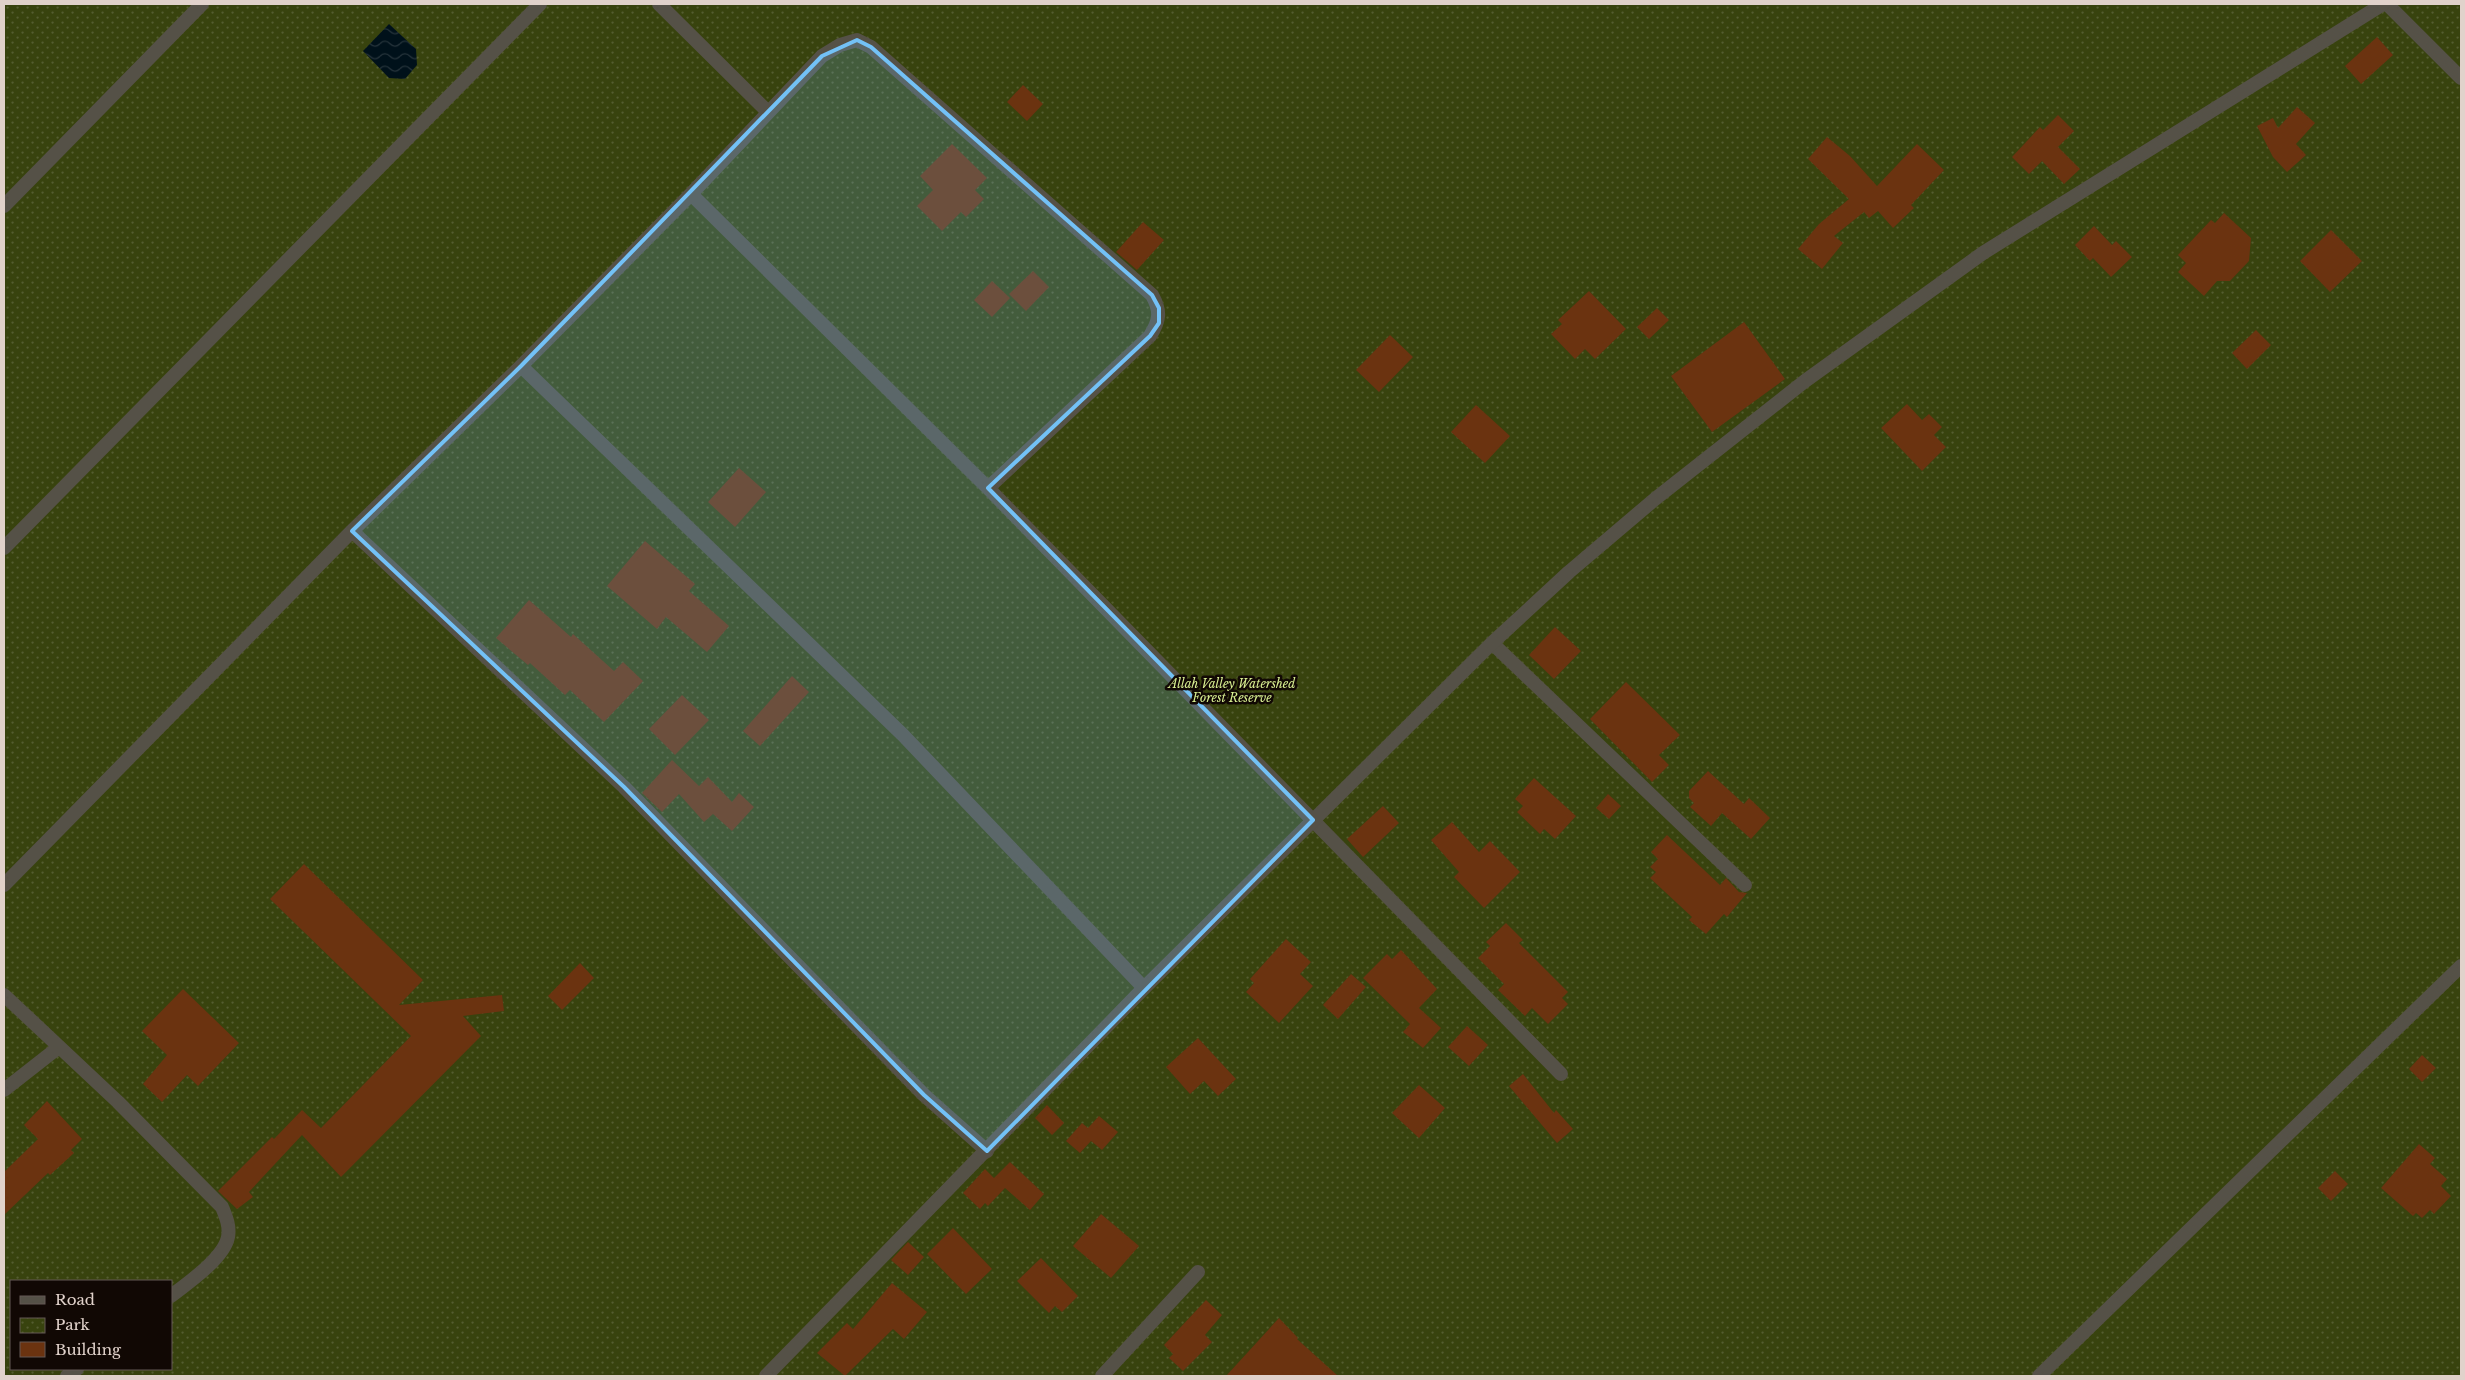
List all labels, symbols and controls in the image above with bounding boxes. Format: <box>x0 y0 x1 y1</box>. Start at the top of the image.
park label: Allah Valley Watershed Forest Reserve <box>1167 676 1296 705</box>
legend <box>10 1280 172 1370</box>
text: Road <box>55 1290 95 1309</box>
text: Park <box>55 1315 91 1334</box>
text: Building <box>55 1340 122 1359</box>

